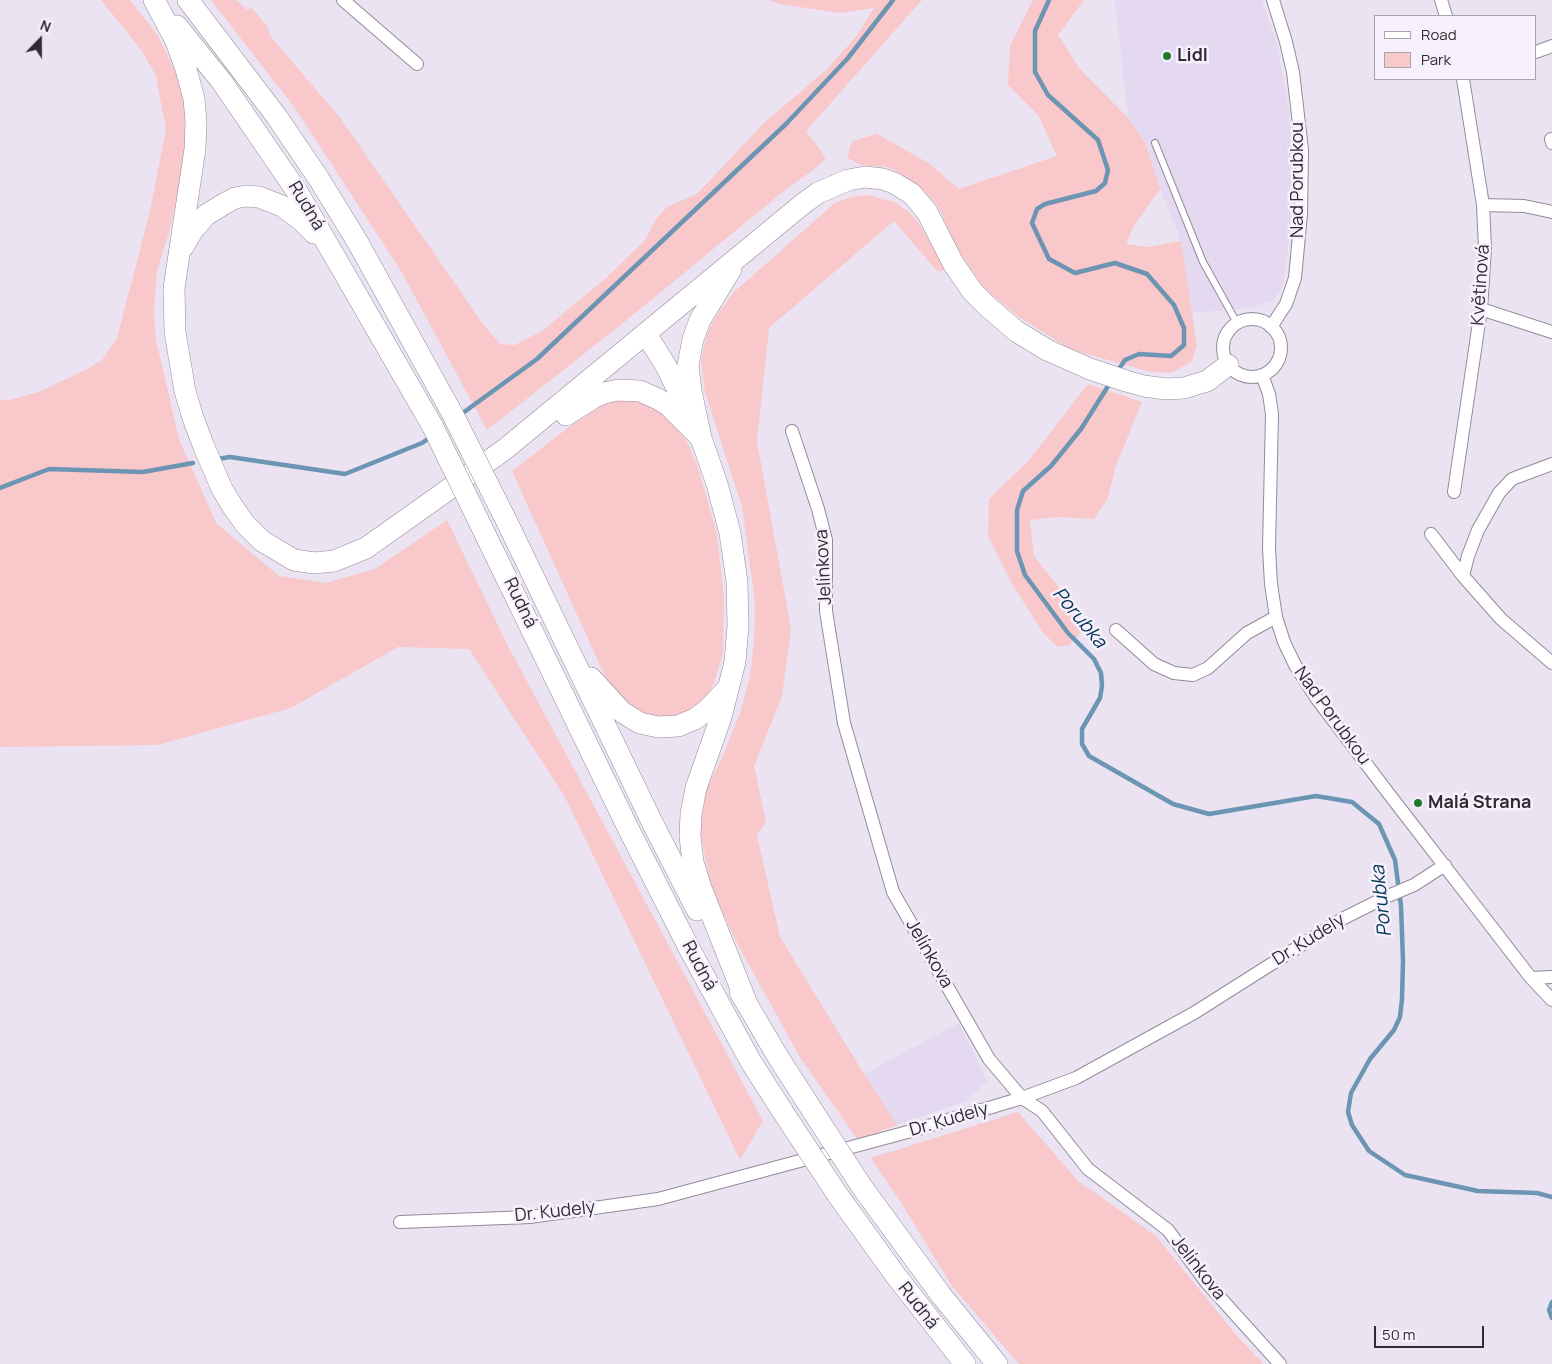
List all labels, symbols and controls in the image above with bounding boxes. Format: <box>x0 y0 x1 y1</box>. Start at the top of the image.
north arrow <box>15 15 65 65</box>
text: N <box>38 15 54 36</box>
legend <box>1374 15 1537 80</box>
text: Road <box>1421 24 1457 45</box>
place label: Lidl <box>1177 45 1208 67</box>
text: Park <box>1421 49 1451 70</box>
marker: Lidl <box>1161 50 1173 62</box>
street label: Nad Porubkou <box>1287 122 1309 238</box>
street label: Rudná <box>283 178 329 234</box>
street label: Květinová <box>1467 244 1495 326</box>
street label: Jelínkova <box>811 529 837 605</box>
street label: Rudná <box>499 574 541 632</box>
water label: Porubka <box>1047 583 1111 653</box>
street label: Nad Porubkou <box>1289 663 1375 769</box>
place label: Malá Strana <box>1428 792 1531 814</box>
marker: Malá Strana <box>1412 797 1424 809</box>
water label: Porubka <box>1367 864 1397 938</box>
street label: Dr. Kudely <box>1269 909 1349 971</box>
street label: Jelínkova <box>901 916 957 992</box>
street label: Rudná <box>677 937 721 995</box>
street label: Dr. Kudely <box>907 1098 991 1142</box>
street label: Dr. Kudely <box>514 1197 596 1227</box>
street label: Jelínkova <box>1166 1232 1230 1304</box>
street label: Rudná <box>893 1278 943 1334</box>
scale bar <box>1377 1316 1487 1348</box>
text: 50 m <box>1382 1324 1416 1345</box>

